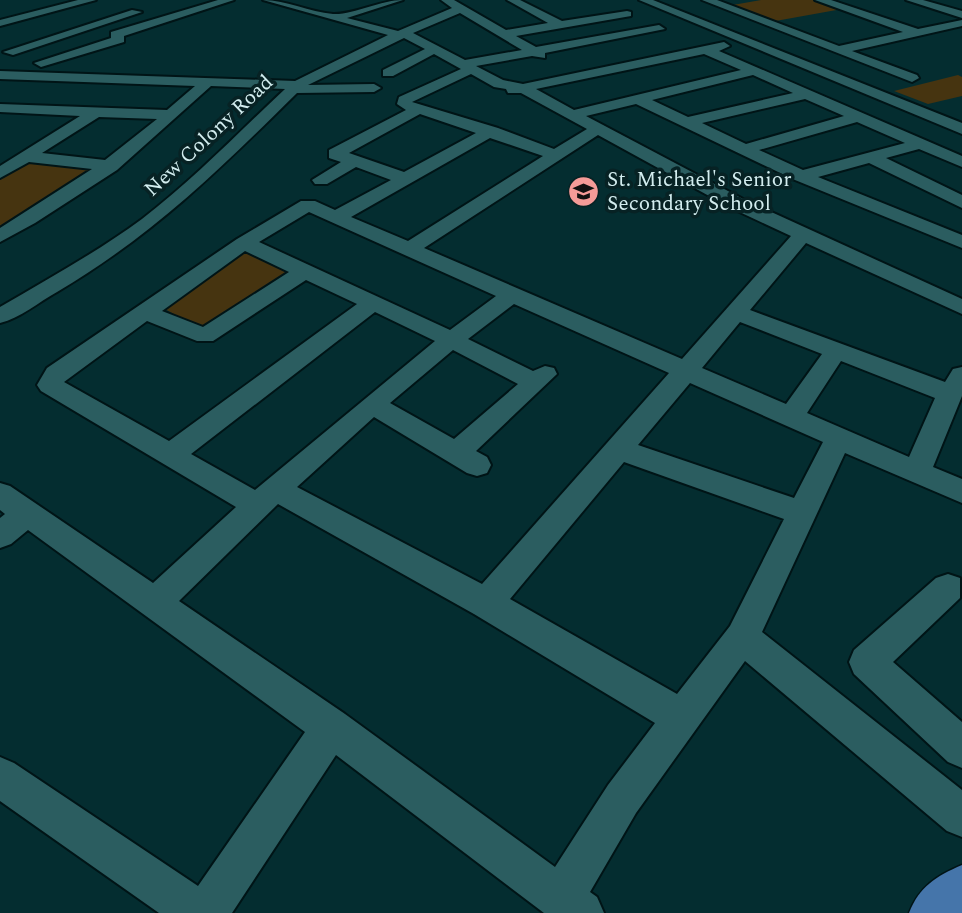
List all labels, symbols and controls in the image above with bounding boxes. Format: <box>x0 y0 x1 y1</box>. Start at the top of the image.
street label: New Colony Road <box>137 67 281 205</box>
place label: St. Michael's Senior Secondary School <box>607 164 791 220</box>
school or university icon: St. Michael's Senior Secondary School <box>567 175 601 209</box>

